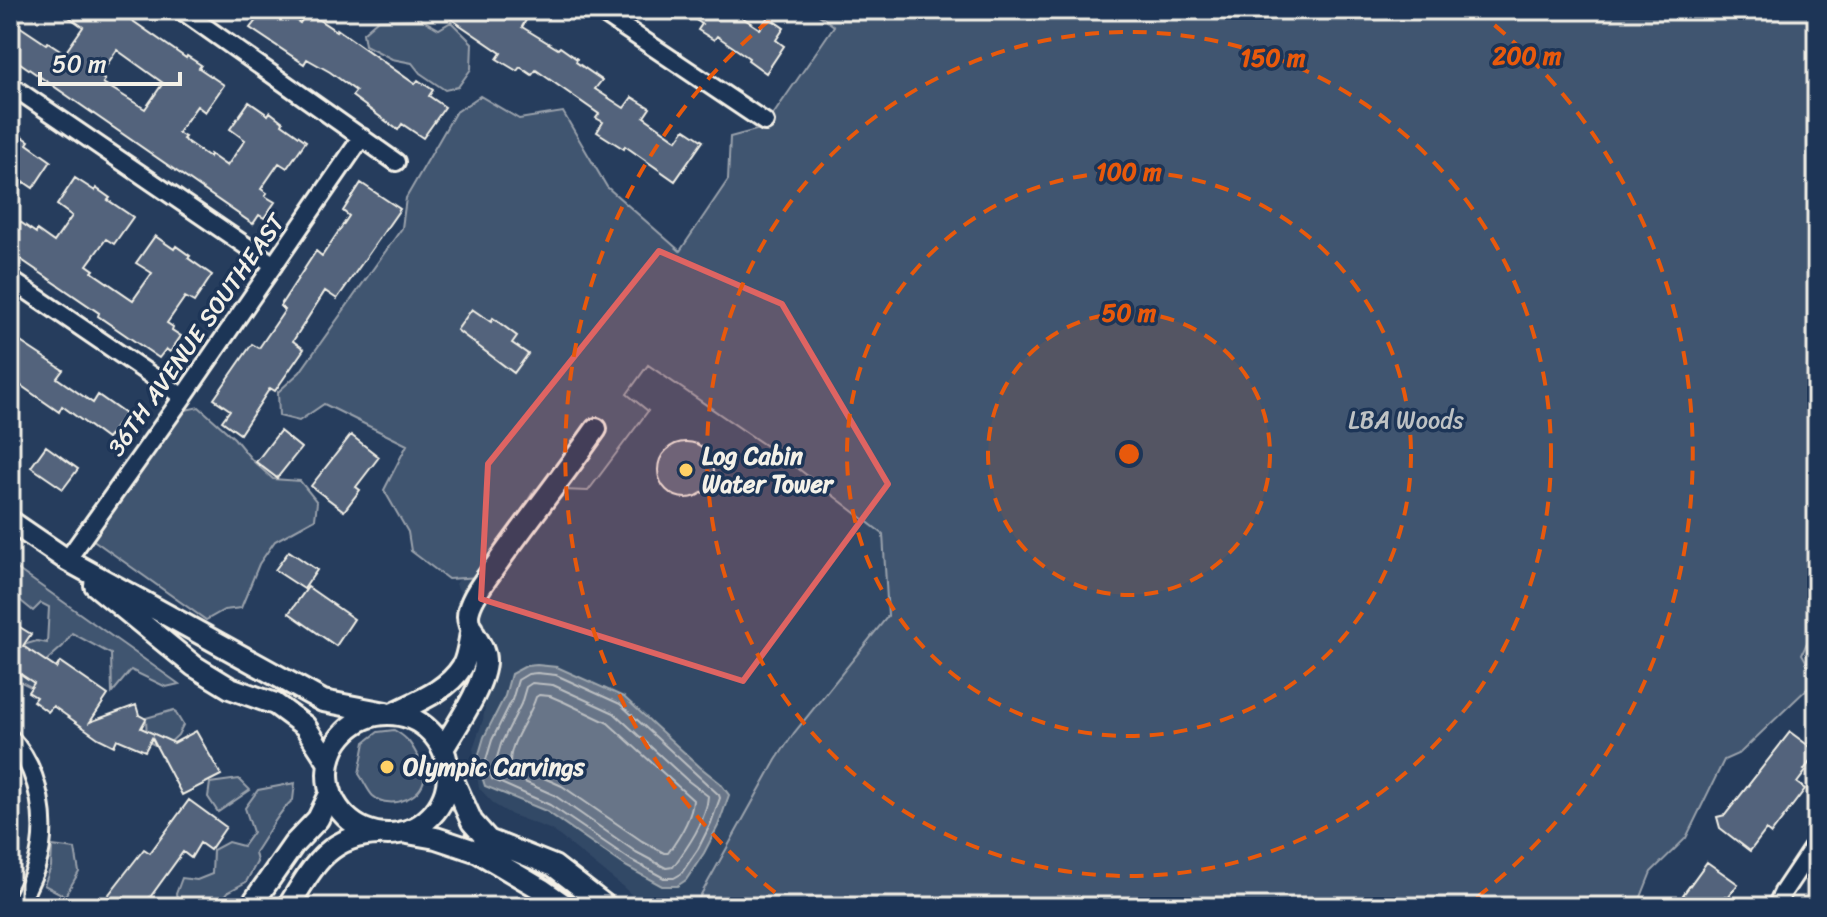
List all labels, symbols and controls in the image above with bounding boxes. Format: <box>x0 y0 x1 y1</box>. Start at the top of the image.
text: 200 m <box>1492 35 1562 77</box>
scale bar <box>40 36 180 86</box>
text: 150 m <box>1241 37 1306 79</box>
text: 50 m <box>52 43 107 85</box>
text: 100 m <box>1096 151 1162 193</box>
street label: 36TH AVENUE SOUTHEAST <box>96 203 297 465</box>
text: 50 m <box>1102 292 1157 334</box>
park label: LBA Woods <box>1348 399 1464 441</box>
place label: Log Cabin Water Tower <box>702 435 835 505</box>
centre of rings <box>1115 440 1143 468</box>
marker: Log Cabin Water Tower <box>677 461 695 479</box>
place label: Olympic Carvings <box>403 746 585 788</box>
marker: Olympic Carvings <box>378 758 396 776</box>

